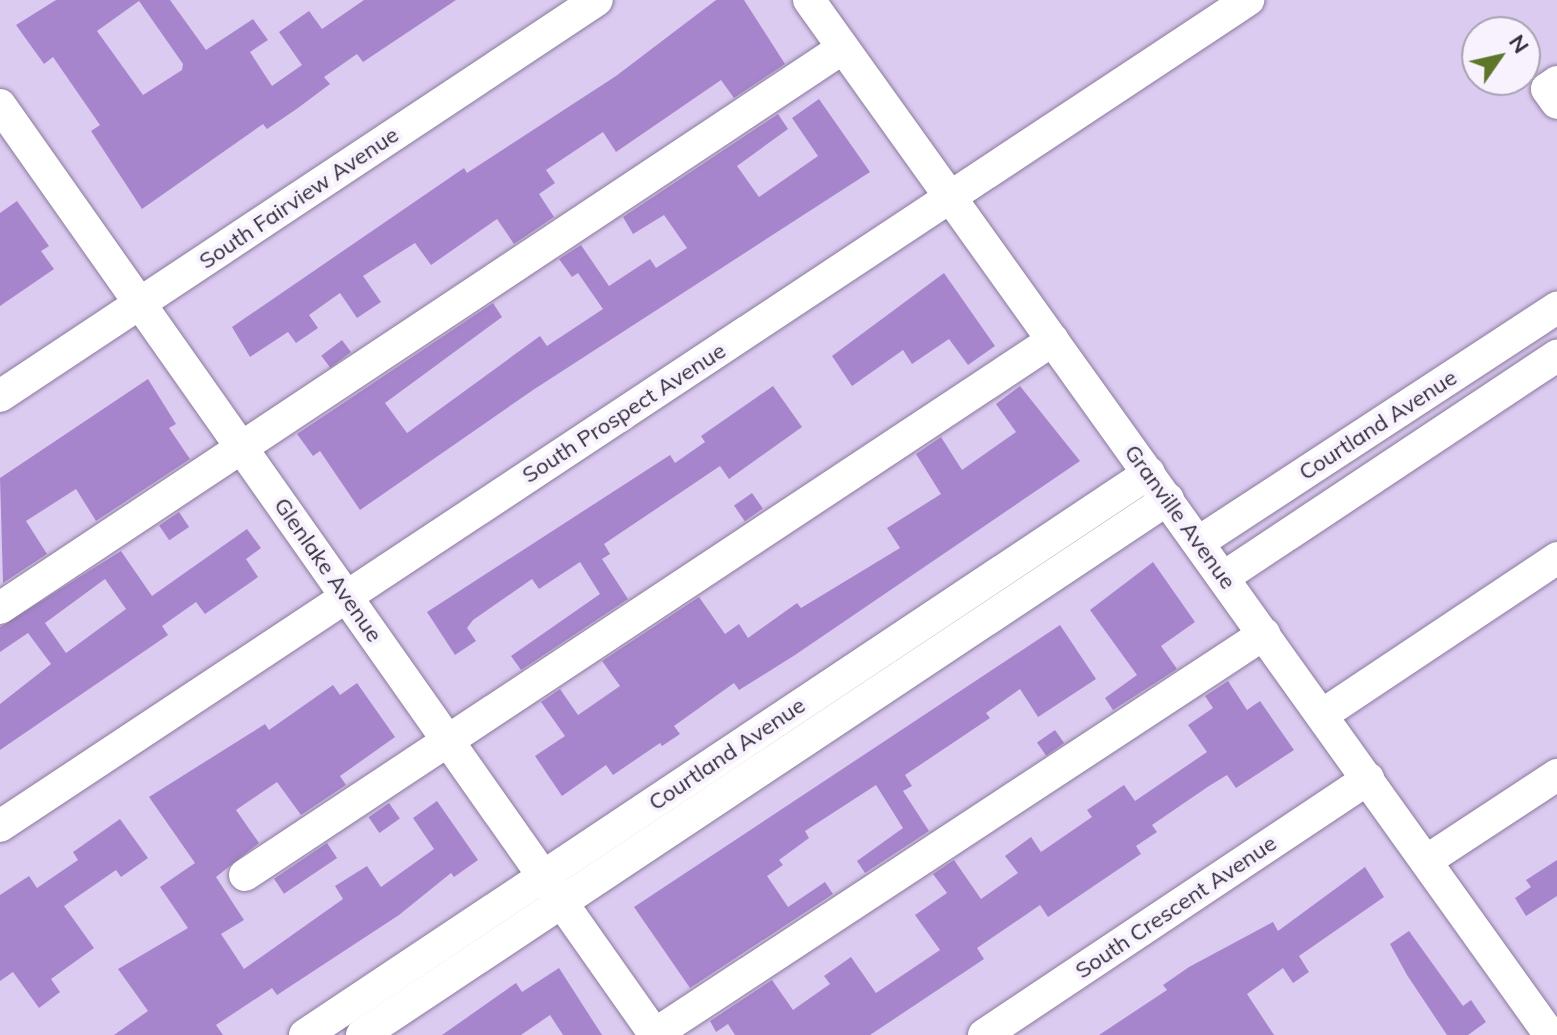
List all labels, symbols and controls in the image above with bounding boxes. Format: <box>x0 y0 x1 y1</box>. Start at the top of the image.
north arrow <box>1461 16 1541 96</box>
text: N <box>1503 29 1535 58</box>
street label: South Fairview Avenue <box>194 121 404 275</box>
street label: South Prospect Avenue <box>517 337 731 489</box>
street label: Courtland Avenue <box>1294 364 1462 486</box>
street label: Granville Avenue <box>1119 440 1241 594</box>
street label: Glenlake Avenue <box>268 493 388 647</box>
street label: Courtland Avenue <box>644 692 810 816</box>
street label: South Crescent Avenue <box>1071 830 1281 984</box>

